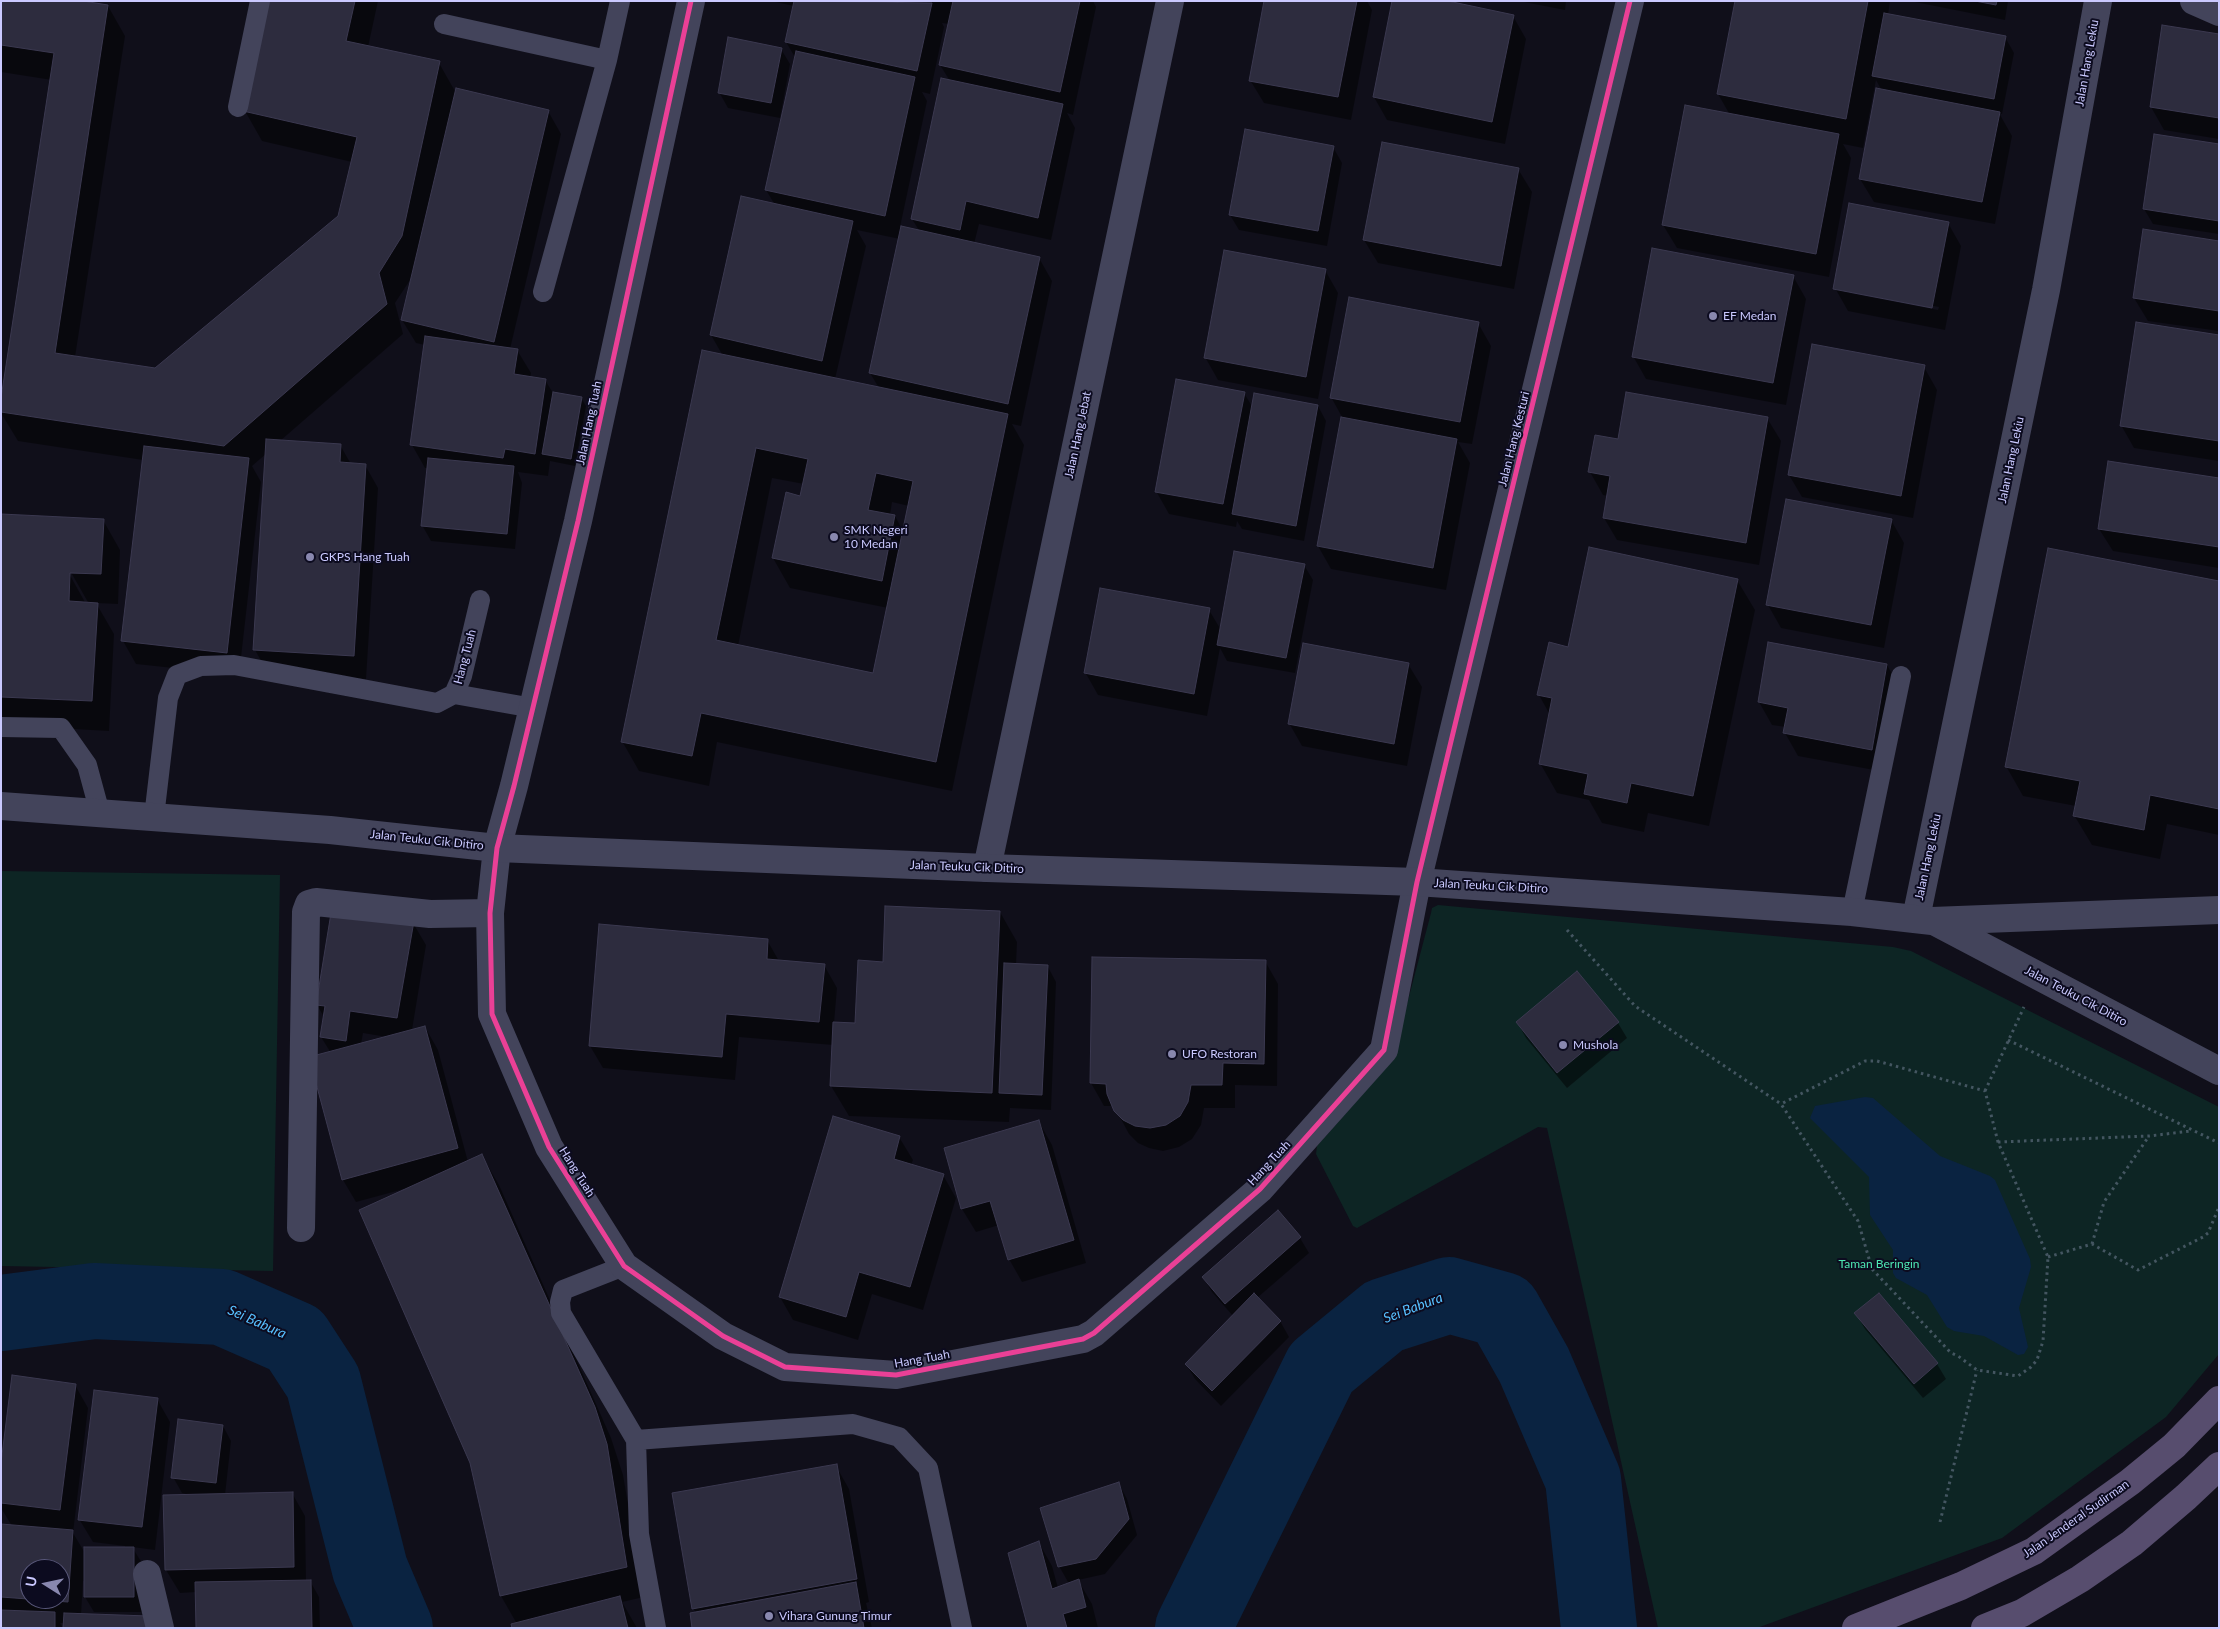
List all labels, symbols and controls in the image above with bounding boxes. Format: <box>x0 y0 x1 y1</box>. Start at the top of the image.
street label: Jalan Hang Lekiu <box>2072 18 2102 108</box>
place label: EF Medan <box>1723 309 1776 323</box>
marker: EF Medan <box>1707 310 1719 322</box>
street label: Jalan Hang Tuah <box>573 380 605 466</box>
street label: Jalan Hang Jebat <box>1062 390 1094 480</box>
street label: Jalan Hang Kesturi <box>1495 390 1533 488</box>
street label: Jalan Hang Lekiu <box>1995 415 2027 505</box>
place label: SMK Negeri 10 Medan <box>844 523 908 551</box>
marker: SMK Negeri 10 Medan <box>828 531 840 543</box>
place label: GKPS Hang Tuah <box>320 550 410 564</box>
marker: GKPS Hang Tuah <box>304 551 316 563</box>
street label: Hang Tuah <box>451 628 479 686</box>
street label: Jalan Hang Lekiu <box>1912 812 1944 902</box>
street label: Jalan Teuku Cik Ditiro <box>369 827 485 853</box>
street label: Jalan Teuku Cik Ditiro <box>910 858 1024 876</box>
street label: Jalan Teuku Cik Ditiro <box>1434 876 1548 896</box>
street label: Jalan Teuku Cik Ditiro <box>2022 963 2130 1029</box>
place label: Mushola <box>1573 1038 1618 1052</box>
marker: Mushola <box>1557 1039 1569 1051</box>
place label: UFO Restoran <box>1182 1047 1257 1061</box>
marker: UFO Restoran <box>1166 1048 1178 1060</box>
street label: Hang Tuah <box>1245 1138 1293 1188</box>
street label: Hang Tuah <box>556 1144 598 1200</box>
park label: Taman Beringin <box>1838 1257 1920 1271</box>
water label: Sei Babura <box>1381 1289 1445 1327</box>
water label: Sei Babura <box>225 1302 289 1342</box>
street label: Hang Tuah <box>893 1347 951 1371</box>
street label: Jalan Jenderal Sudirman <box>2020 1477 2132 1561</box>
north arrow <box>20 1559 70 1609</box>
text: U <box>21 1575 40 1588</box>
place label: Vihara Gunung Timur <box>779 1609 892 1623</box>
marker: Vihara Gunung Timur <box>763 1610 775 1622</box>

